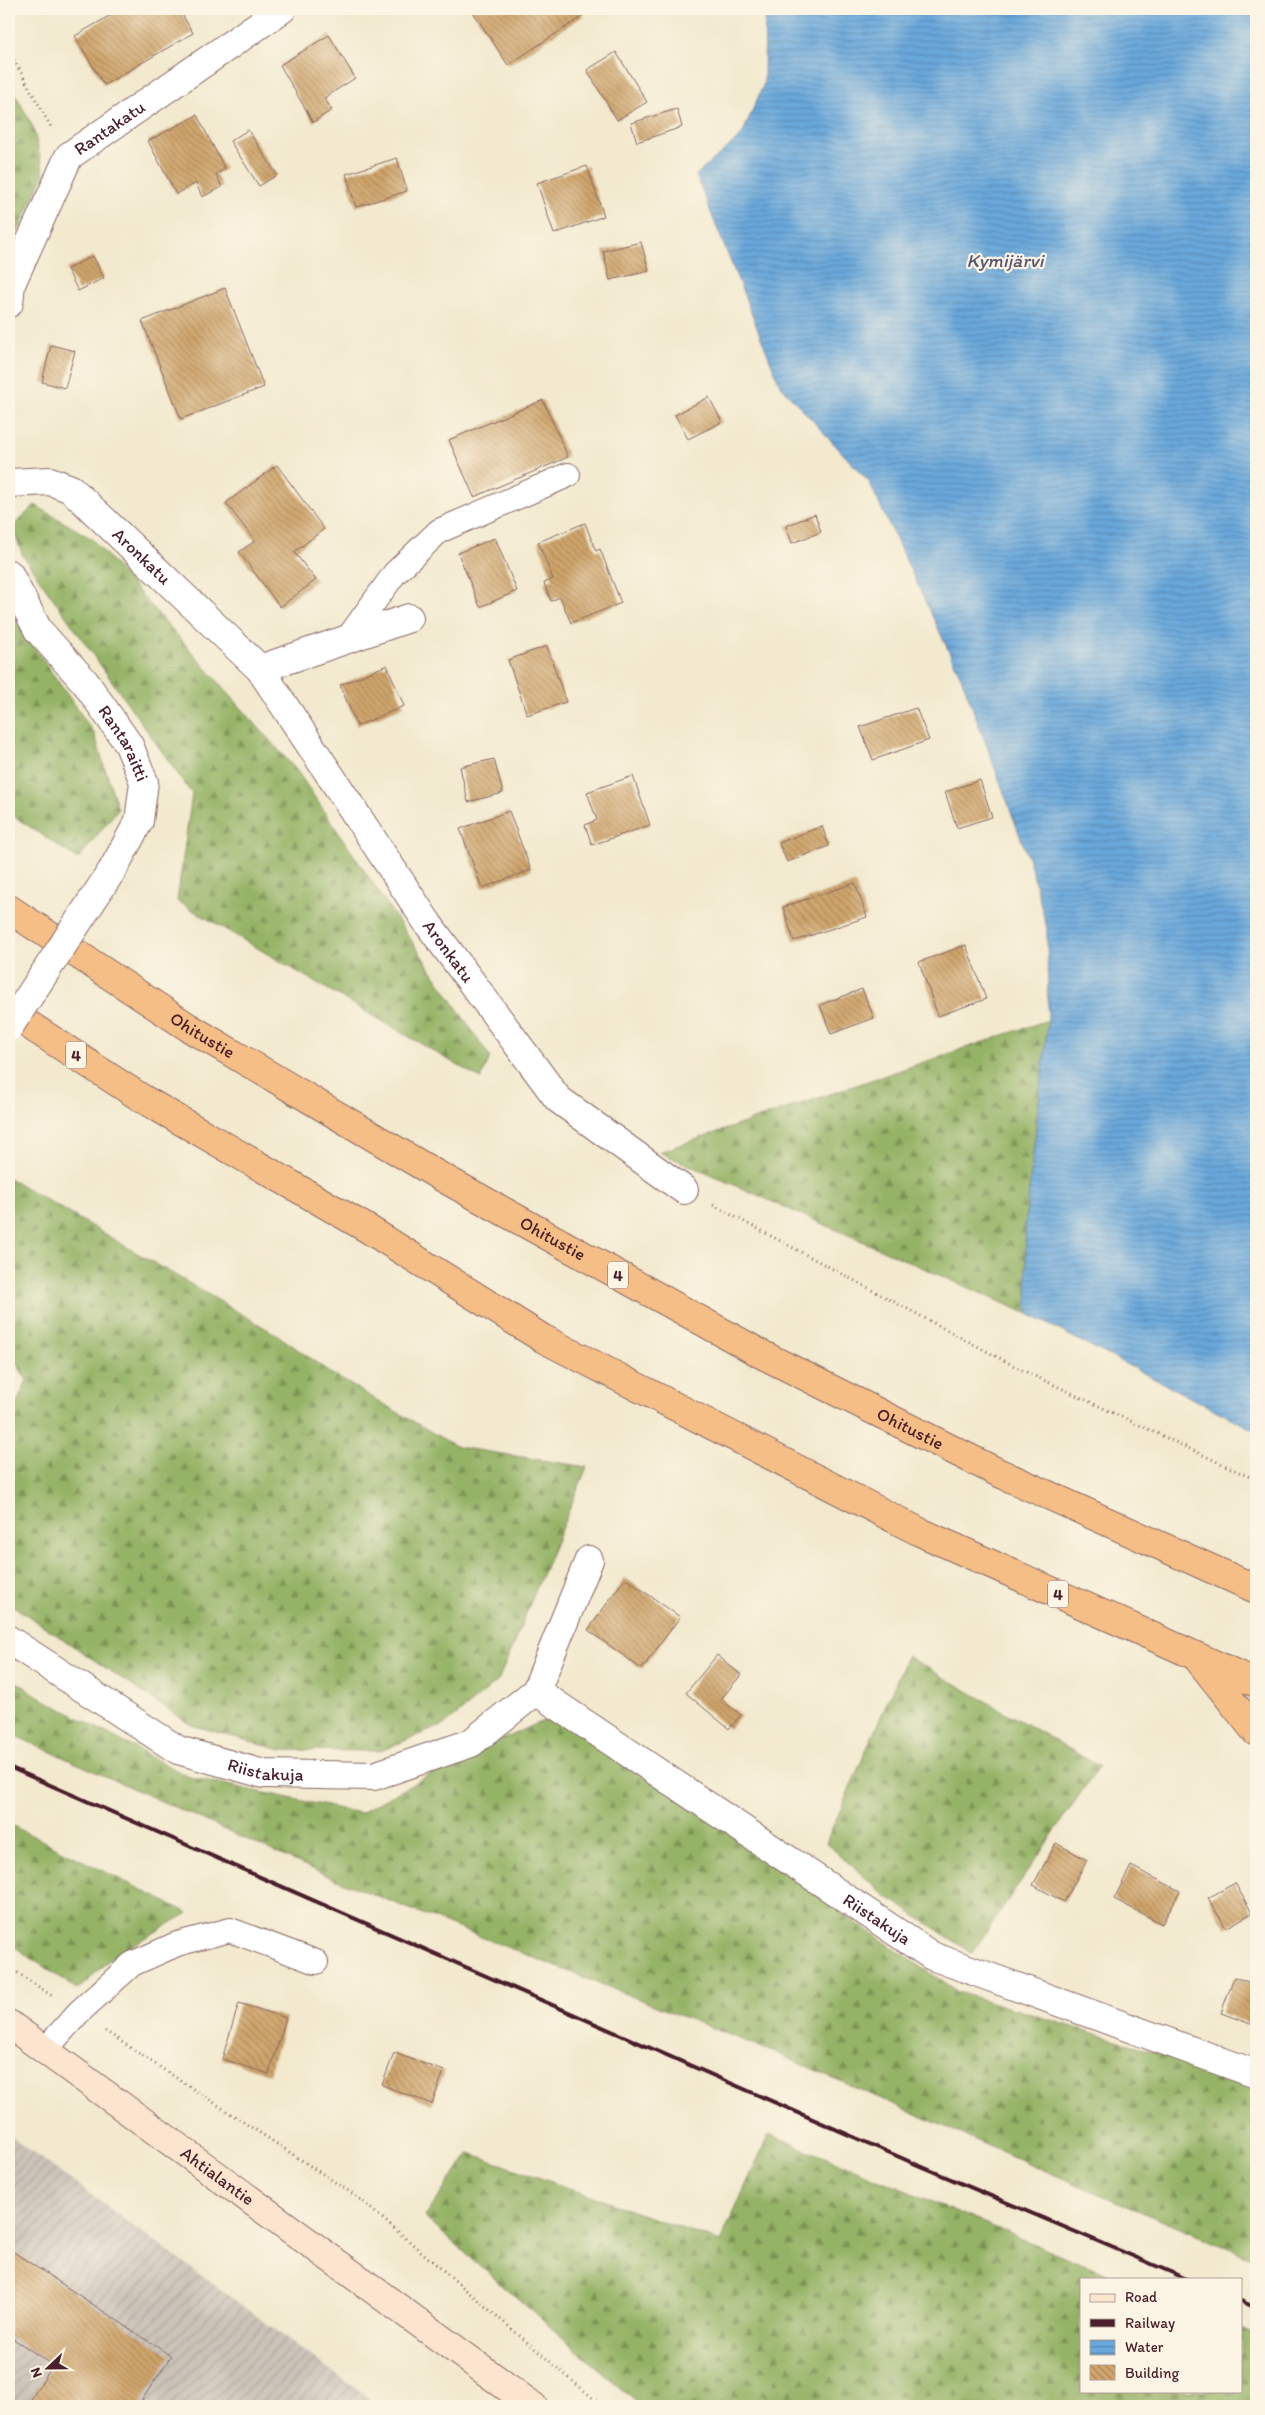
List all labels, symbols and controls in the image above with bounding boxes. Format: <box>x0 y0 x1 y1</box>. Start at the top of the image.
street label: Rantakatu <box>70 96 149 160</box>
water label: Kymijärvi <box>967 249 1046 272</box>
street label: Aronkatu <box>108 523 175 589</box>
street label: Rantaraitti <box>93 701 154 785</box>
street label: Aronkatu <box>418 916 479 987</box>
street label: Ohitustie <box>166 1007 239 1063</box>
road number: 4 <box>66 1042 86 1068</box>
street label: Ohitustie <box>516 1211 589 1266</box>
road number: 4 <box>608 1262 628 1288</box>
street label: Ohitustie <box>873 1403 947 1455</box>
road number: 4 <box>1048 1580 1068 1608</box>
street label: Riistakuja <box>225 1753 304 1786</box>
street label: Riistakuja <box>839 1889 915 1950</box>
street label: Ahtialantie <box>176 2142 259 2210</box>
legend <box>1080 2278 1242 2392</box>
text: Road <box>1125 2288 1158 2306</box>
text: Railway <box>1125 2314 1175 2332</box>
text: Water <box>1125 2338 1164 2356</box>
north arrow <box>22 2342 72 2392</box>
text: Building <box>1125 2364 1179 2382</box>
text: N <box>27 2365 46 2380</box>

